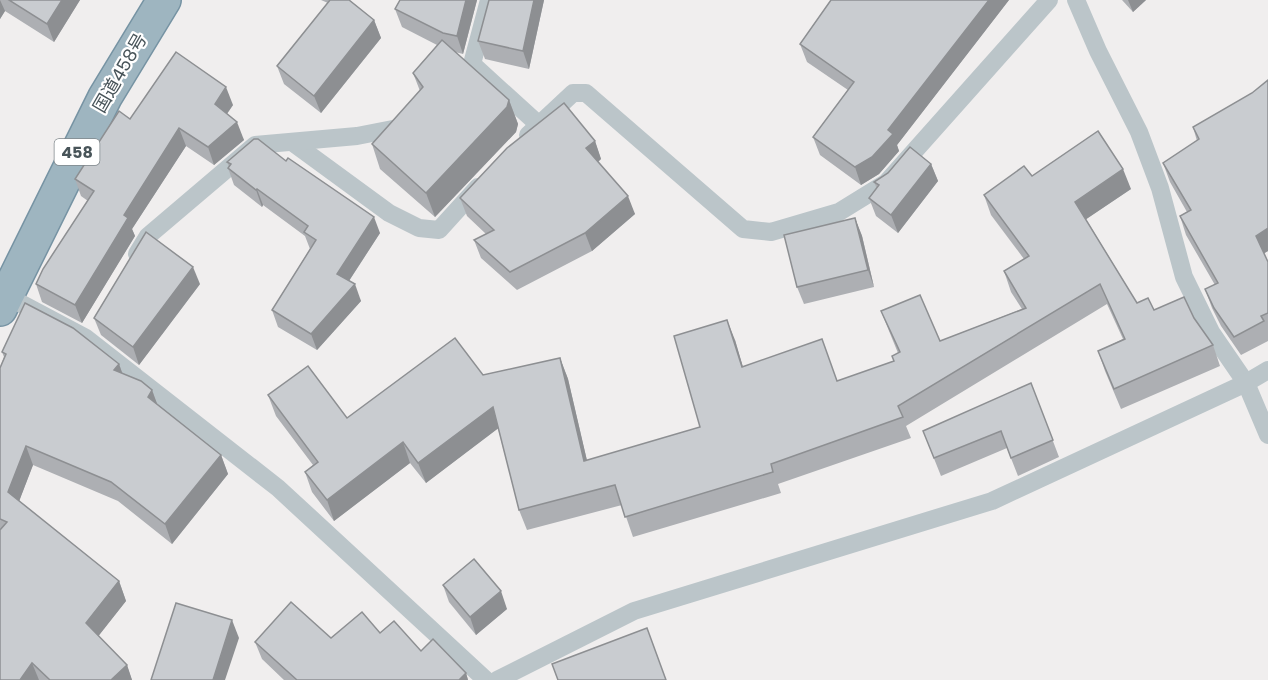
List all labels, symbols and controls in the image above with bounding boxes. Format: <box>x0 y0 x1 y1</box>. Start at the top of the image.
street label: 国道458号 <box>87 28 152 117</box>
road number: 458 <box>54 139 100 165</box>

